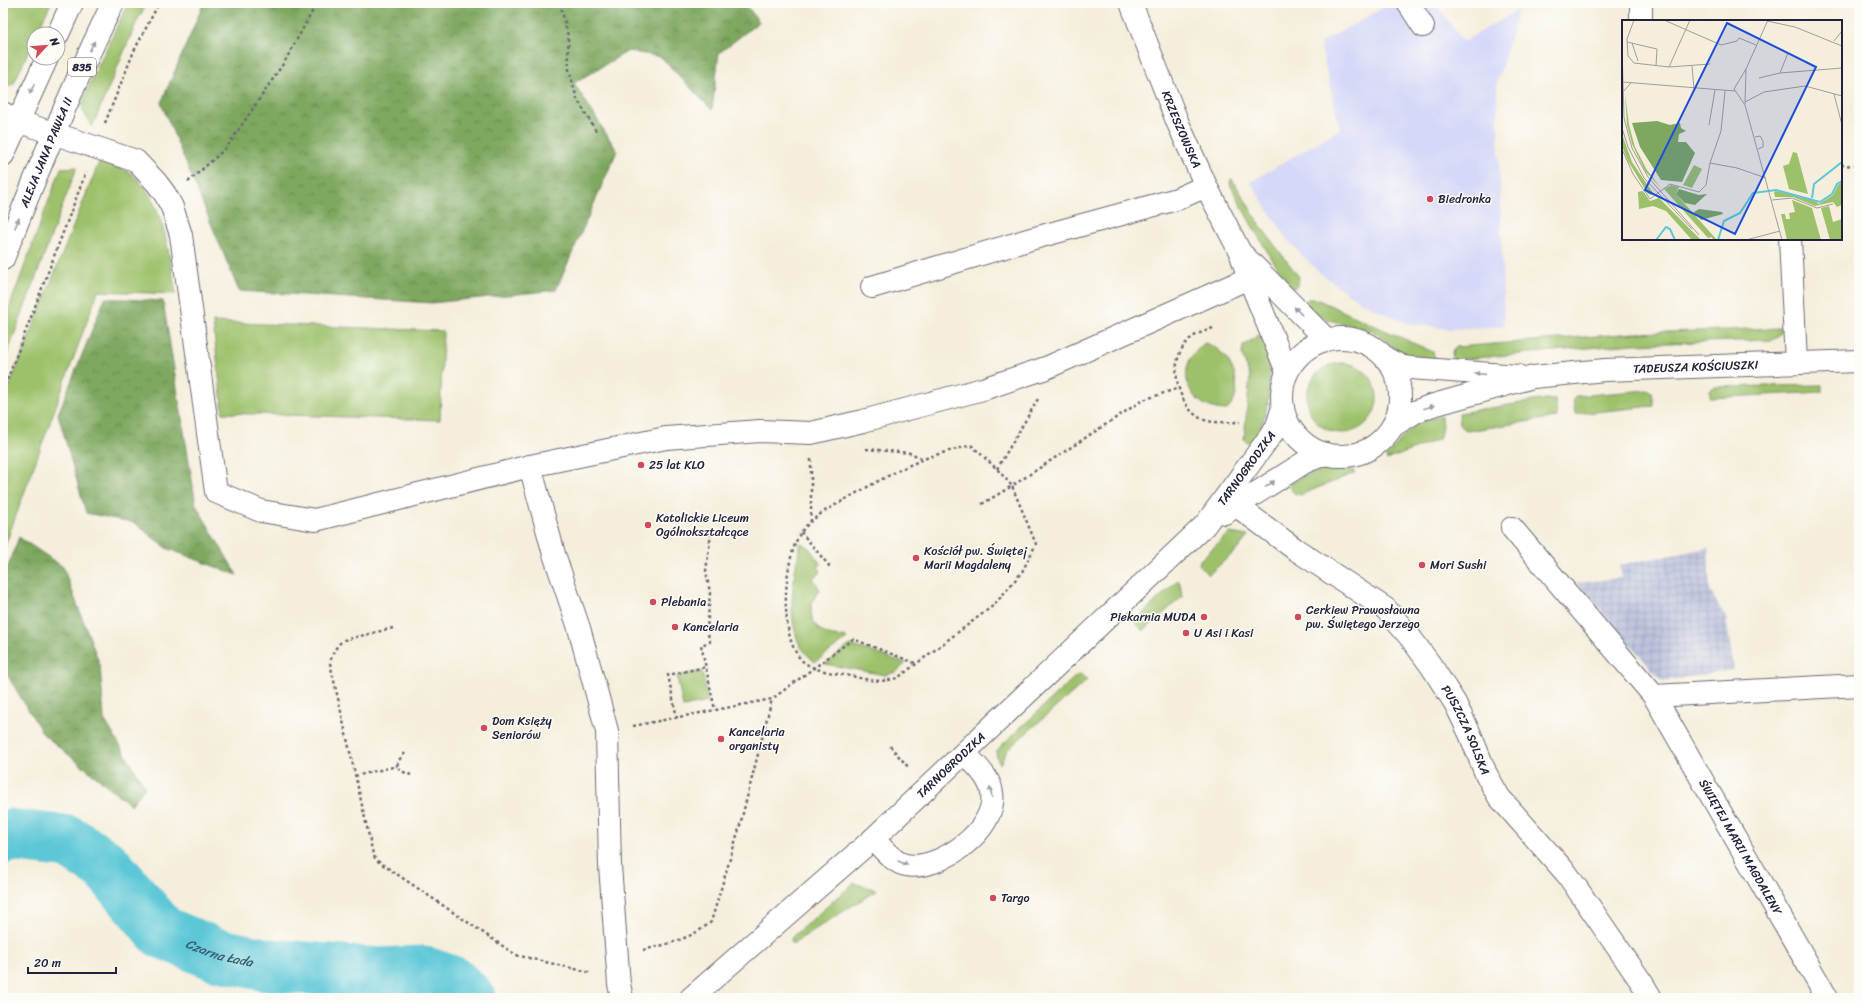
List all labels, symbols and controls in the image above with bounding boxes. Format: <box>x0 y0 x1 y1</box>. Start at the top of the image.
inset map <box>1622 20 1842 240</box>
north arrow <box>26 26 66 66</box>
text: N <box>44 33 65 50</box>
one-way arrow <box>89 41 95 52</box>
road number: 835 <box>68 58 96 76</box>
one-way arrow <box>29 84 35 95</box>
street label: KRZESZOWSKA <box>1155 87 1208 172</box>
street label: ALEJA JANA PAWŁA II <box>13 93 79 212</box>
place label: Biedronka <box>1438 188 1491 210</box>
marker: Biedronka <box>1425 194 1435 204</box>
one-way arrow <box>15 216 21 228</box>
one-way arrow <box>1293 306 1303 316</box>
street label: TADEUSZA KOŚCIUSZKI <box>1633 354 1759 380</box>
one-way arrow <box>1474 370 1486 377</box>
one-way arrow <box>1423 404 1435 410</box>
street label: TARNOGRODZKA <box>1212 426 1282 511</box>
place label: 25 lat KLO <box>649 454 705 476</box>
marker: 25 lat KLO <box>636 460 646 470</box>
one-way arrow <box>1264 481 1275 488</box>
place label: Katolickie Liceum Ogólnokształcące <box>656 507 749 543</box>
marker: Katolickie Liceum Ogólnokształcące <box>643 520 653 530</box>
place label: Kościół pw. Świętej Marii Magdaleny <box>924 540 1027 576</box>
marker: Kościół pw. Świętej Marii Magdaleny <box>911 553 921 563</box>
place label: Mori Sushi <box>1430 554 1487 576</box>
marker: Mori Sushi <box>1417 560 1427 570</box>
place label: Plebania <box>661 591 706 613</box>
marker: Plebania <box>648 597 658 607</box>
place label: Cerkiew Prawosławna pw. Świętego Jerzego <box>1305 599 1420 635</box>
place label: Piekarnia MUDA <box>1110 606 1196 628</box>
marker: Piekarnia MUDA <box>1199 612 1209 622</box>
marker: Cerkiew Prawosławna pw. Świętego Jerzego <box>1293 612 1303 622</box>
place label: Kancelaria <box>683 616 740 638</box>
marker: Kancelaria <box>670 622 680 632</box>
place label: U Asi i Kasi <box>1194 622 1254 644</box>
marker: U Asi i Kasi <box>1181 628 1191 638</box>
street label: PUSZCZA SOLSKA <box>1435 680 1496 778</box>
place label: Dom Księży Seniorów <box>492 710 553 746</box>
place label: Kancelaria organisty <box>729 721 786 757</box>
marker: Dom Księży Seniorów <box>479 723 489 733</box>
street label: TARNOGRODZKA <box>911 727 991 804</box>
marker: Kancelaria organisty <box>716 734 726 744</box>
street label: ŚWIĘTEJ MARII MAGDALENY <box>1693 775 1788 920</box>
one-way arrow <box>988 786 994 799</box>
one-way arrow <box>897 860 908 866</box>
place label: Targo <box>1001 887 1030 909</box>
marker: Targo <box>988 893 998 903</box>
water label: Czarna Łada <box>182 932 256 974</box>
scale bar <box>28 949 116 975</box>
text: 20 m <box>34 952 61 974</box>

